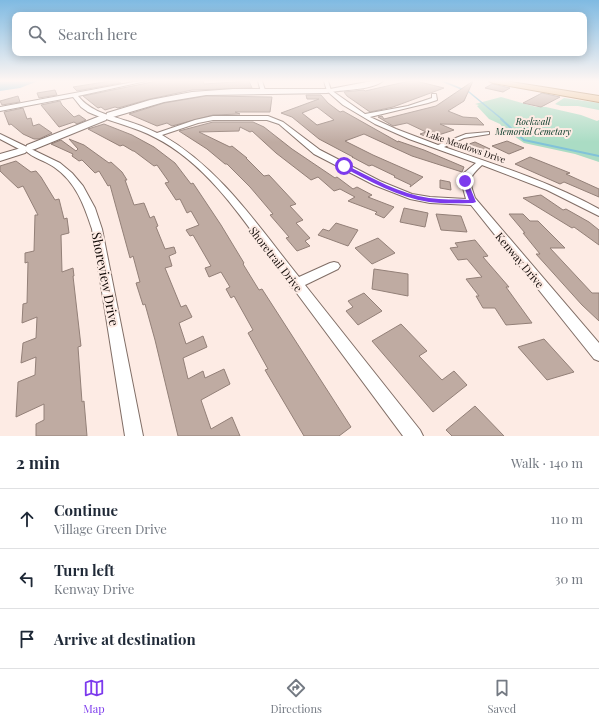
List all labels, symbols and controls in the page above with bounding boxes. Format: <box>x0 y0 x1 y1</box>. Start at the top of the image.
search box <box>12 12 587 56</box>
icon: search <box>26 23 48 45</box>
text: Search here <box>58 24 137 44</box>
park label: Rockwall Memorial Cemetary <box>494 115 572 137</box>
street label: Lake Meadows Drive <box>425 127 508 165</box>
route start <box>335 157 353 175</box>
route end <box>456 172 474 190</box>
street label: Shoretrail Drive <box>246 223 306 295</box>
street label: Kenway Drive <box>492 229 548 291</box>
street label: Shoreview Drive <box>89 231 124 328</box>
text: 2 min <box>16 451 60 473</box>
text: Walk · 140 m <box>511 454 583 471</box>
text: Continue <box>54 500 118 520</box>
icon: ahead <box>16 508 38 530</box>
text: 110 m <box>551 510 583 527</box>
text: Village Green Drive <box>54 520 167 537</box>
text: Turn left <box>54 560 115 580</box>
icon: left <box>16 568 38 590</box>
text: 30 m <box>555 570 583 587</box>
text: Kenway Drive <box>54 580 134 597</box>
icon: arrive <box>16 628 38 650</box>
text: Arrive at destination <box>54 629 196 649</box>
tab: Map <box>83 677 105 716</box>
tab: Directions <box>270 677 322 716</box>
tab: Saved <box>488 677 516 716</box>

